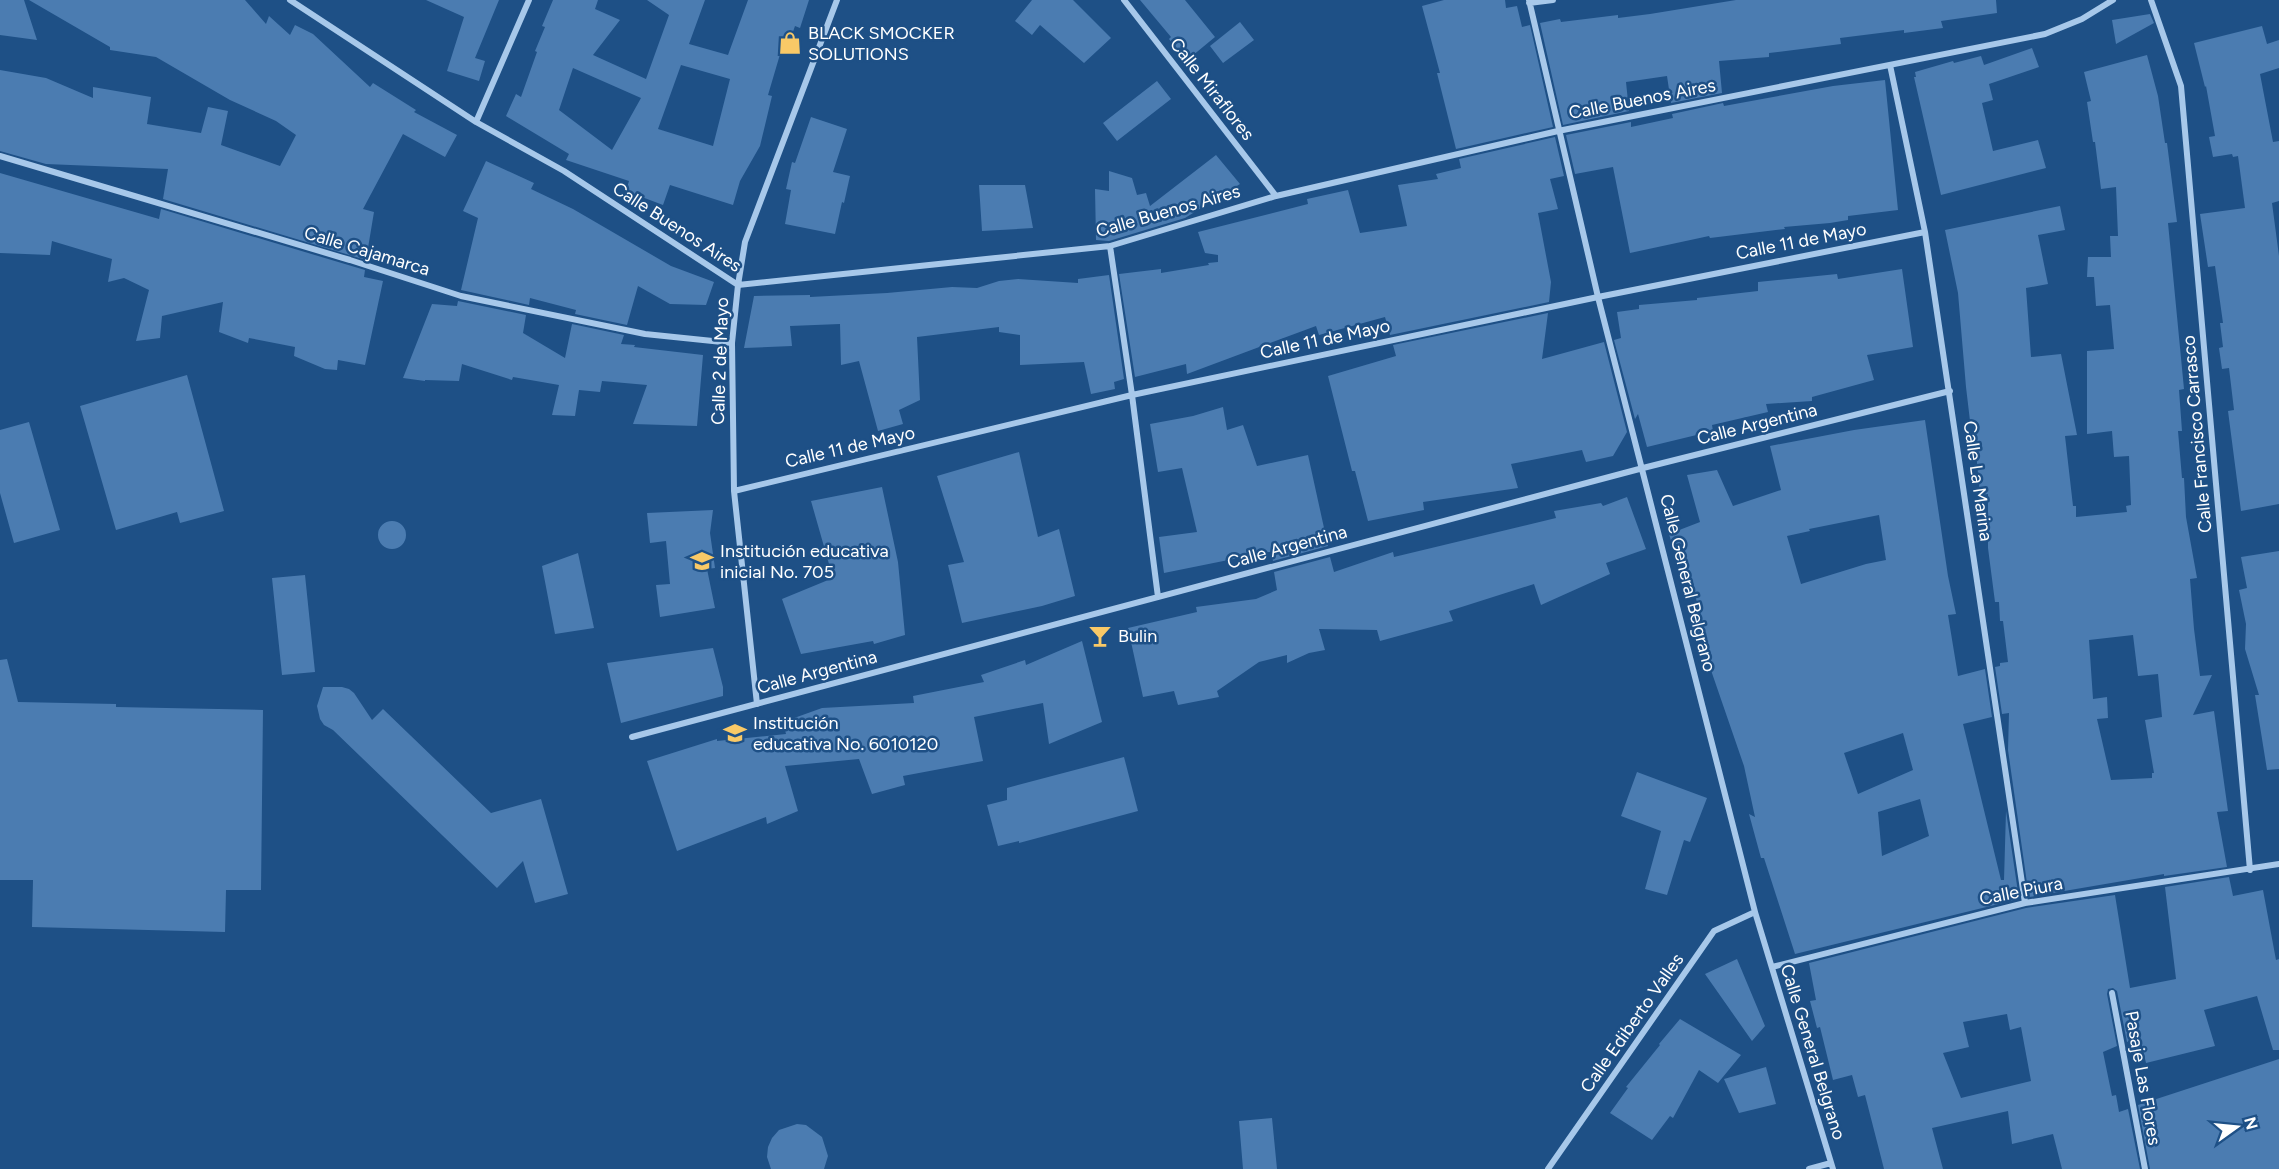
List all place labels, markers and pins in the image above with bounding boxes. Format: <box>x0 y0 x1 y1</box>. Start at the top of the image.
place label: BLACK SMOCKER SOLUTIONS <box>808 22 955 65</box>
shop icon: BLACK SMOCKER SOLUTIONS <box>777 30 803 56</box>
place label: Institución educativa inicial No. 705 <box>720 540 889 583</box>
school or university icon: Institución educativa inicial No. 705 <box>689 548 715 574</box>
bar icon: Bulin <box>1087 623 1113 649</box>
place label: Bulin <box>1118 625 1157 647</box>
place label: Institución educativa No. 6010120 <box>753 712 938 755</box>
school or university icon: Institución educativa No. 6010120 <box>722 720 748 746</box>

